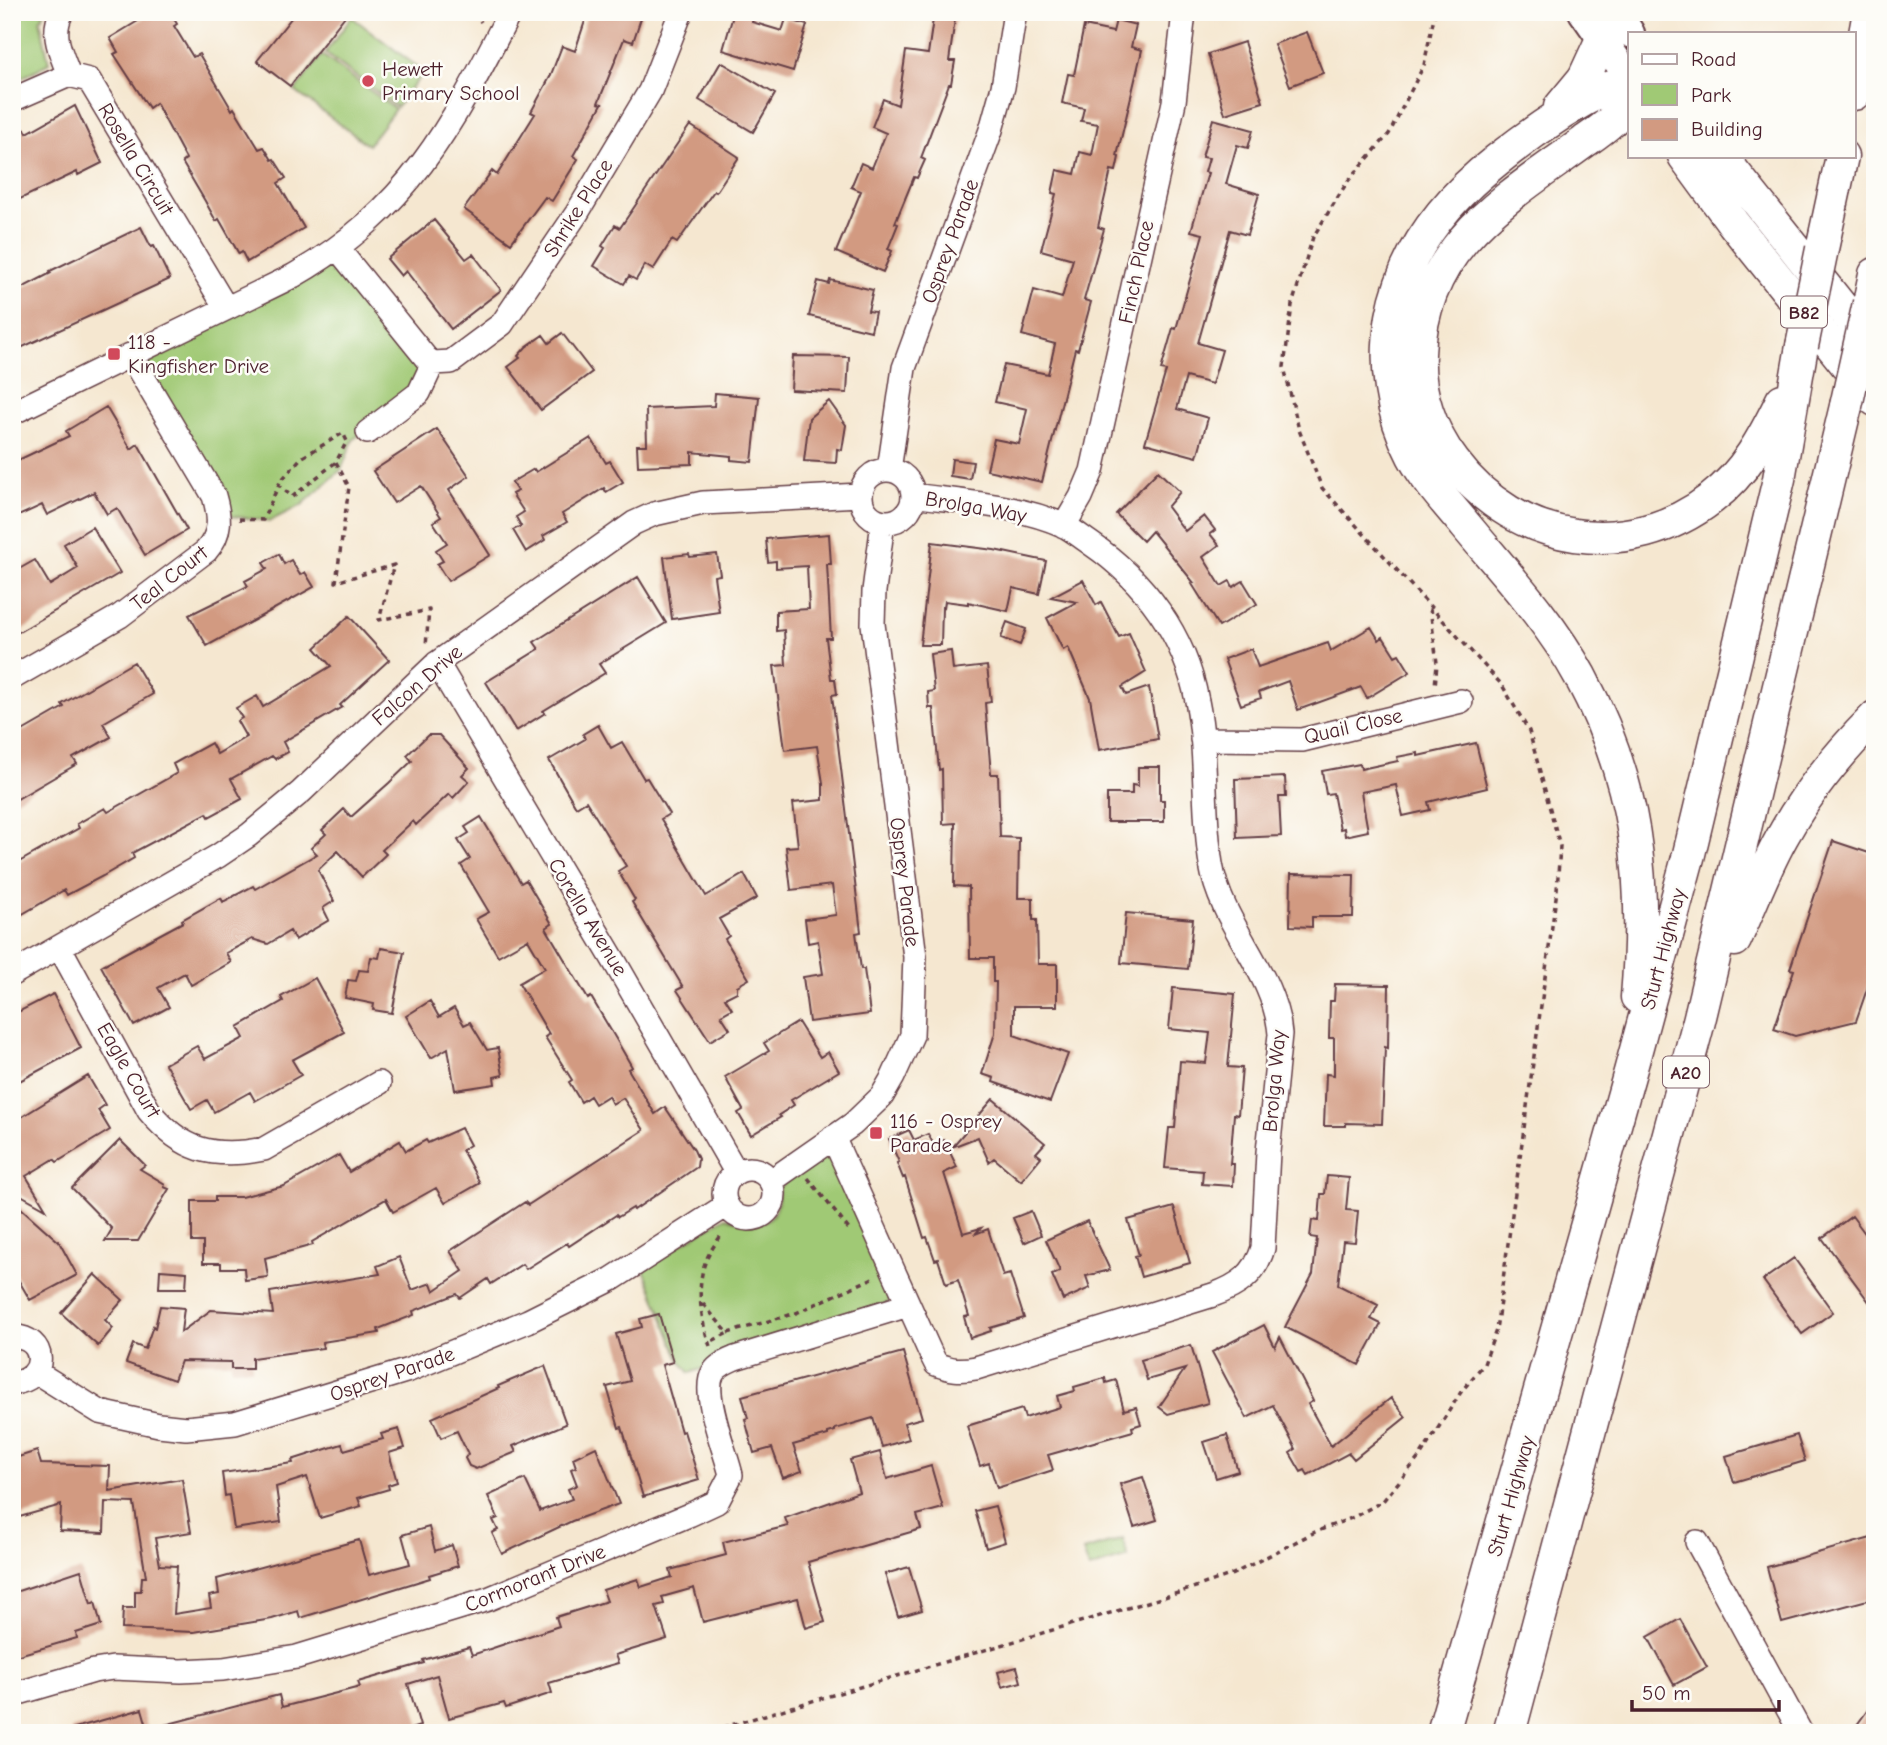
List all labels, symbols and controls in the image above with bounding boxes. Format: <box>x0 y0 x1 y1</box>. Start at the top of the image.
legend <box>1628 32 1856 158</box>
text: Road <box>1691 47 1736 71</box>
place label: Hewett Primary School <box>382 57 520 105</box>
marker: Hewett Primary School <box>360 73 376 89</box>
text: Park <box>1691 83 1731 107</box>
street label: Rosella Circuit <box>93 99 179 220</box>
text: Building <box>1691 117 1763 141</box>
street label: Shrike Place <box>538 155 618 261</box>
street label: Osprey Parade <box>916 176 984 306</box>
street label: Finch Place <box>1113 218 1159 326</box>
road number: B82 <box>1781 296 1827 328</box>
place label: 118 - Kingfisher Drive <box>128 330 269 378</box>
marker: 118 - Kingfisher Drive <box>106 346 122 362</box>
street label: Brolga Way <box>923 486 1029 528</box>
street label: Teal Court <box>126 540 213 616</box>
street label: Falcon Drive <box>367 639 467 731</box>
street label: Quail Close <box>1301 703 1405 749</box>
street label: Osprey Parade <box>885 816 925 948</box>
street label: Corella Avenue <box>543 854 633 980</box>
street label: Sturt Highway <box>1635 885 1691 1012</box>
street label: Eagle Court <box>92 1018 166 1123</box>
street label: Brolga Way <box>1258 1028 1290 1133</box>
road number: A20 <box>1663 1056 1709 1088</box>
place label: 116 - Osprey Parade <box>890 1109 1002 1157</box>
marker: 116 - Osprey Parade <box>868 1125 884 1141</box>
street label: Osprey Parade <box>326 1341 458 1407</box>
street label: Sturt Highway <box>1482 1432 1540 1559</box>
street label: Cormorant Drive <box>461 1539 609 1617</box>
scale bar <box>1632 1668 1778 1712</box>
text: 50 m <box>1642 1681 1691 1705</box>

